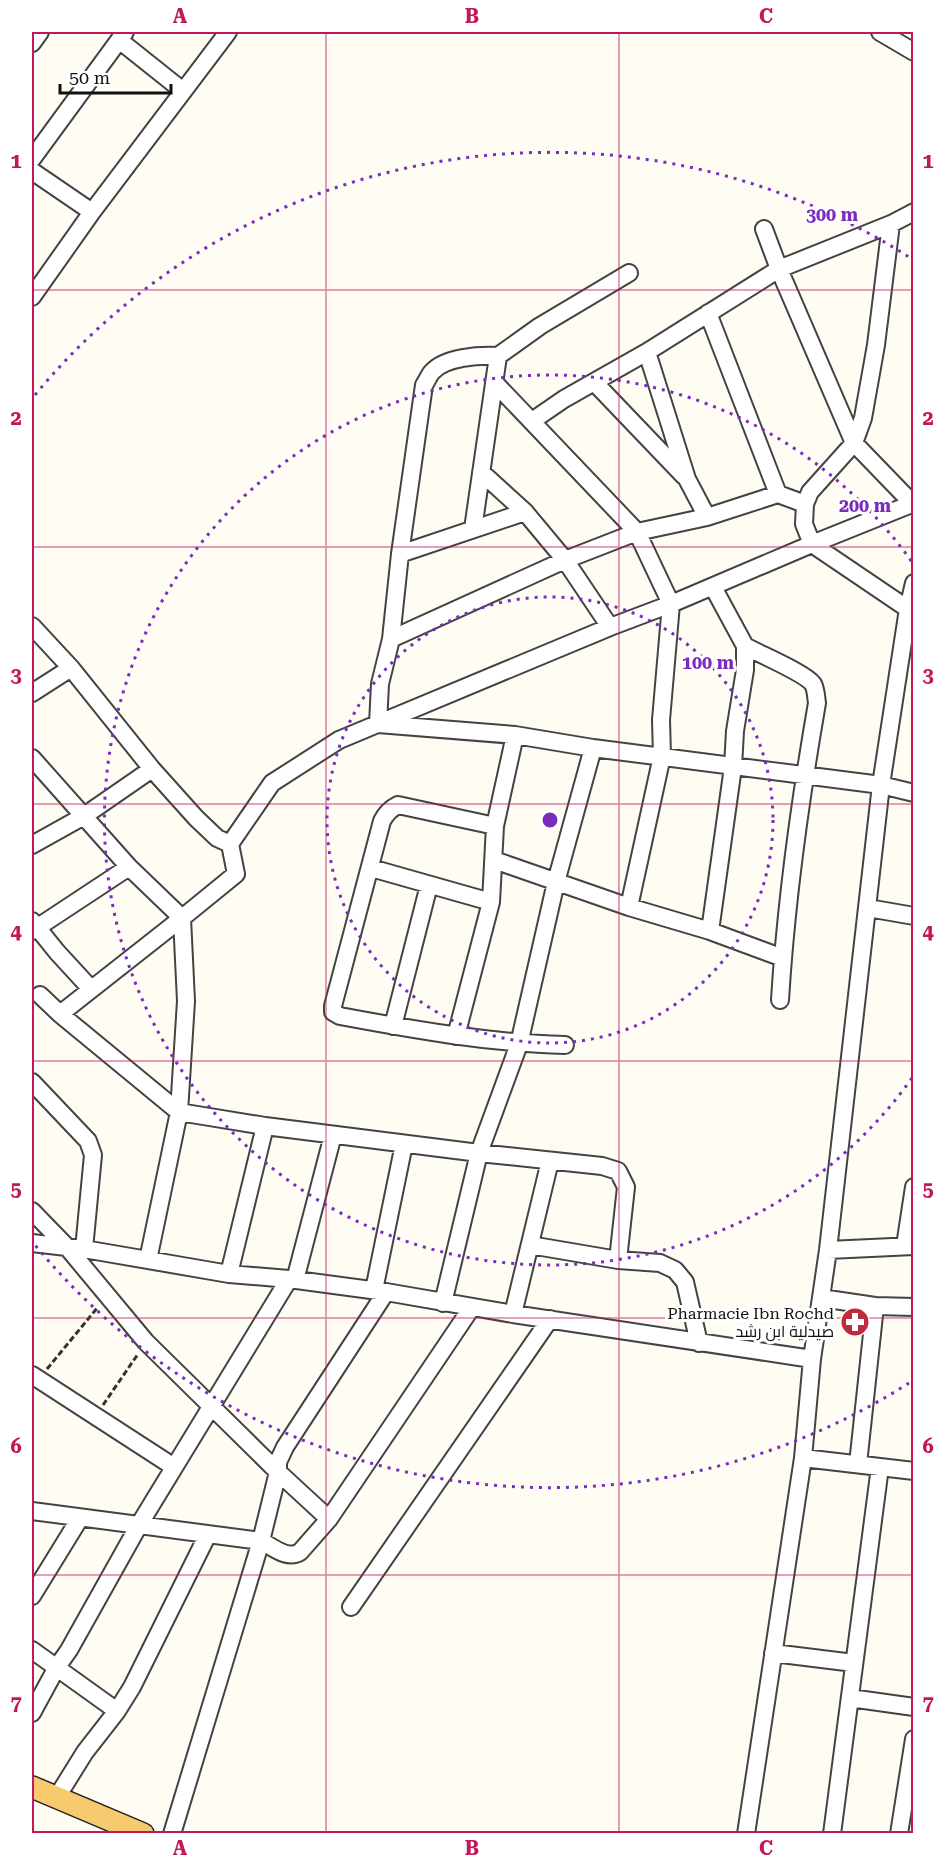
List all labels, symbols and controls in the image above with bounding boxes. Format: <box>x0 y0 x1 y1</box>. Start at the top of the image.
text: A <box>173 4 188 28</box>
text: B <box>465 4 479 28</box>
text: C <box>759 4 773 28</box>
scale bar <box>60 57 171 95</box>
text: 50 m <box>69 67 110 88</box>
text: 1 <box>10 149 22 173</box>
text: 1 <box>922 149 934 173</box>
text: 300 m <box>806 204 859 225</box>
text: 2 <box>10 406 22 430</box>
text: 2 <box>922 406 934 430</box>
text: 200 m <box>839 495 892 516</box>
text: 100 m <box>682 652 735 673</box>
text: 3 <box>10 663 22 687</box>
text: 3 <box>922 663 934 687</box>
centre of rings <box>540 810 560 830</box>
text: 4 <box>10 920 22 944</box>
text: 4 <box>922 920 934 944</box>
text: 5 <box>10 1177 22 1201</box>
text: 5 <box>922 1177 934 1201</box>
place label: Pharmacie Ibn Rochd صيدلية ابن رشد <box>667 1304 834 1342</box>
pharmacy icon: Pharmacie Ibn Rochd صيدلية ابن رشد <box>839 1306 871 1338</box>
text: 6 <box>10 1434 22 1458</box>
text: 6 <box>922 1434 934 1458</box>
text: 7 <box>10 1691 22 1715</box>
text: 7 <box>922 1691 934 1715</box>
text: A <box>173 1836 188 1860</box>
text: B <box>465 1836 479 1860</box>
text: C <box>759 1836 773 1860</box>

